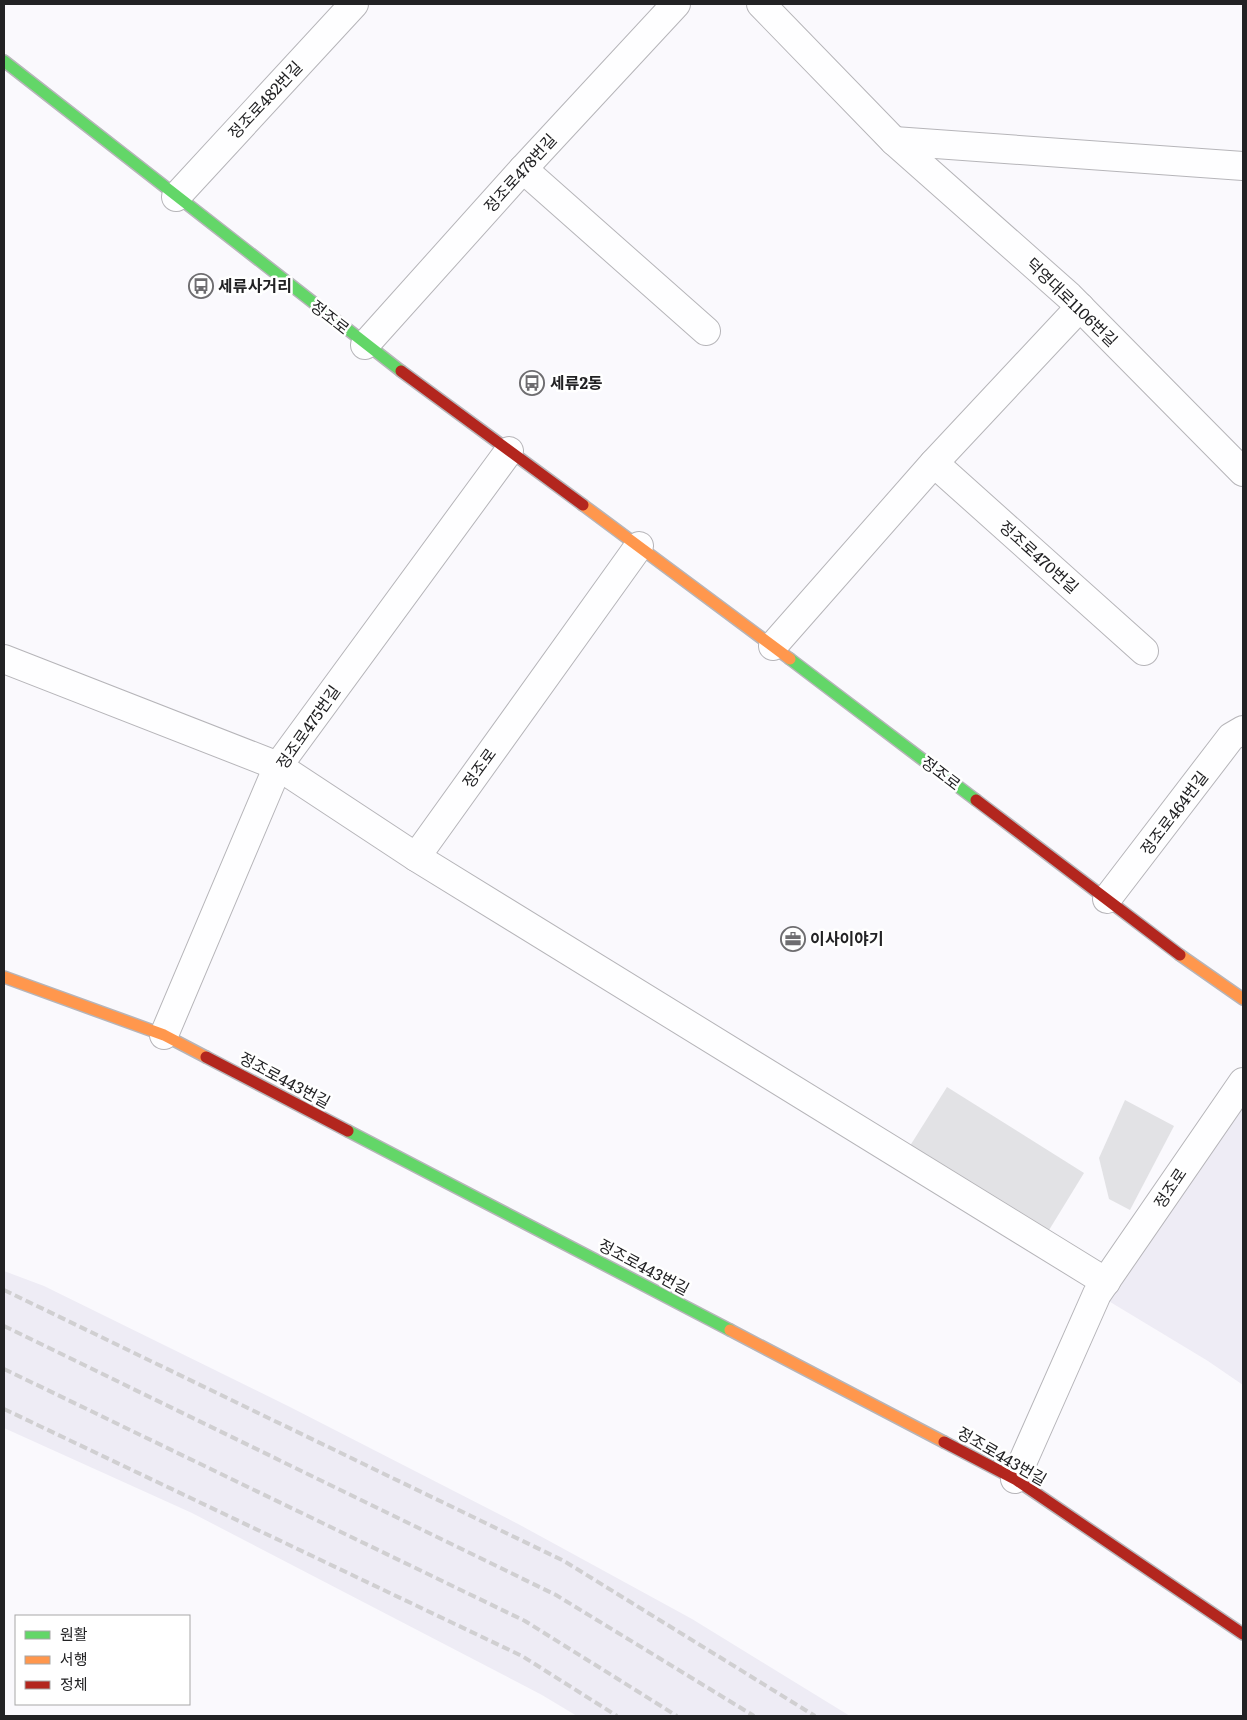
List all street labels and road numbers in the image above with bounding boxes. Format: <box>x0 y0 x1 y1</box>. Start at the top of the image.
street label: 정조로482번길 <box>222 55 307 144</box>
street label: 정조로478번길 <box>477 128 561 217</box>
street label: 덕영대로1106번길 <box>1021 251 1124 351</box>
street label: 정조로 <box>306 293 356 339</box>
street label: 정조로470번길 <box>995 514 1085 598</box>
street label: 정조로475번길 <box>269 680 345 773</box>
street label: 정조로 <box>456 742 501 792</box>
street label: 정조로 <box>917 749 967 795</box>
street label: 정조로464번길 <box>1134 765 1213 859</box>
street label: 정조로443번길 <box>236 1045 335 1113</box>
street label: 정조로 <box>1147 1162 1192 1212</box>
street label: 정조로443번길 <box>595 1232 694 1300</box>
street label: 정조로443번길 <box>953 1420 1052 1491</box>

